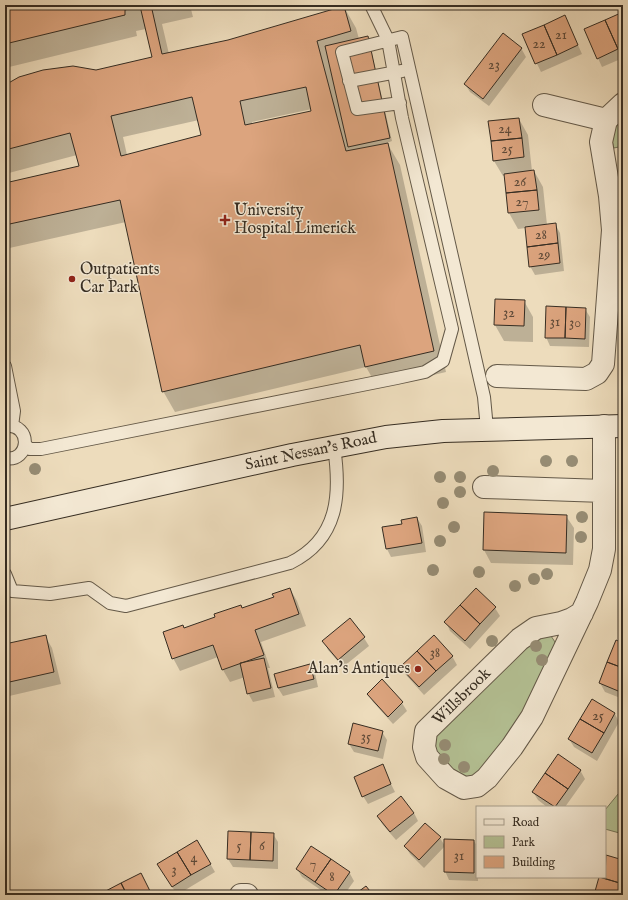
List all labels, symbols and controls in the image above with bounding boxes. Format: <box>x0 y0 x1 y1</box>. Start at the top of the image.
house number: 21 <box>555 26 567 44</box>
house number: 22 <box>532 35 546 53</box>
house number: 23 <box>488 56 500 74</box>
house number: 24 <box>498 120 512 138</box>
house number: 25 <box>501 140 513 158</box>
house number: 26 <box>514 173 527 191</box>
house number: 27 <box>516 193 528 211</box>
place label: University Hospital Limerick <box>234 201 356 239</box>
marker: University Hospital Limerick <box>219 214 231 226</box>
house number: 28 <box>535 226 547 244</box>
house number: 29 <box>538 246 550 264</box>
place label: Outpatients Car Park <box>80 260 160 298</box>
marker: Outpatients Car Park <box>67 274 77 284</box>
house number: 32 <box>503 304 515 322</box>
house number: 31 <box>550 313 560 331</box>
house number: 30 <box>569 314 581 332</box>
street label: Saint Nessan's Road <box>243 428 379 476</box>
house number: 38 <box>430 644 440 662</box>
place label: Alan's Antiques <box>307 659 410 679</box>
marker: Alan's Antiques <box>413 664 423 674</box>
street label: Willsbrook <box>428 664 496 730</box>
house number: 25 <box>592 707 604 725</box>
house number: 35 <box>361 728 371 746</box>
legend <box>476 806 606 878</box>
text: Road <box>512 815 540 830</box>
text: Park <box>512 835 535 850</box>
house number: 5 <box>236 837 242 855</box>
house number: 6 <box>259 837 266 855</box>
house number: 31 <box>454 847 464 865</box>
house number: 4 <box>191 849 198 867</box>
house number: 7 <box>310 855 316 873</box>
text: Building <box>512 855 556 870</box>
house number: 3 <box>171 861 177 879</box>
house number: 8 <box>329 868 335 886</box>

